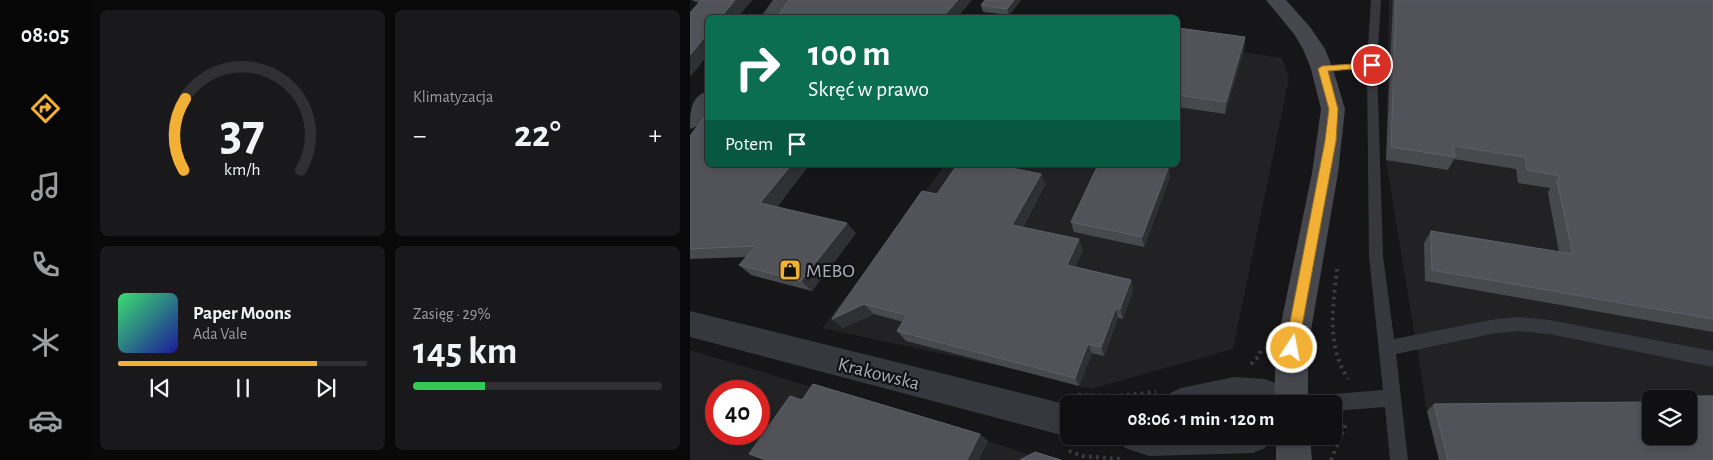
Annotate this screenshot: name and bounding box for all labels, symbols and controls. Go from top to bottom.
text: 08:05 [21,24,69,46]
icon: right [725,35,790,100]
text: 100 m [808,37,891,72]
pin [1351,44,1393,86]
icon: arrive [1358,51,1386,79]
text: Skręć w prawo [808,78,929,100]
text: Klimatyzacja [413,89,493,105]
icon: directions [28,91,63,126]
text: 37 [220,107,265,159]
text: 22° [514,116,561,154]
text: − [413,122,426,150]
text: + [649,122,662,150]
icon: arrive [783,130,811,158]
text: Potem [725,135,773,154]
text: km/h [224,161,261,179]
icon: music [28,169,63,204]
icon: phone [28,247,63,282]
shop icon: MEBO [778,258,802,282]
place label: MEBO [806,261,855,281]
text: Paper Moons [193,304,291,323]
text: Zasięg · 29% [413,306,491,322]
position arrow [1265,321,1317,373]
icon: climate [28,325,63,360]
text: Ada Vale [193,326,247,342]
text: 145 km [413,333,517,371]
street label: Krakowska [836,354,922,394]
icon: previous [146,374,174,402]
icon: pause [229,374,257,402]
icon: next [312,374,340,402]
speed limit sign: 40 [705,380,770,445]
map controls [1642,390,1697,445]
button: layers [1642,390,1697,445]
icon: car [28,403,63,438]
text: 08:06 · 1 min · 120 m [1128,410,1274,429]

